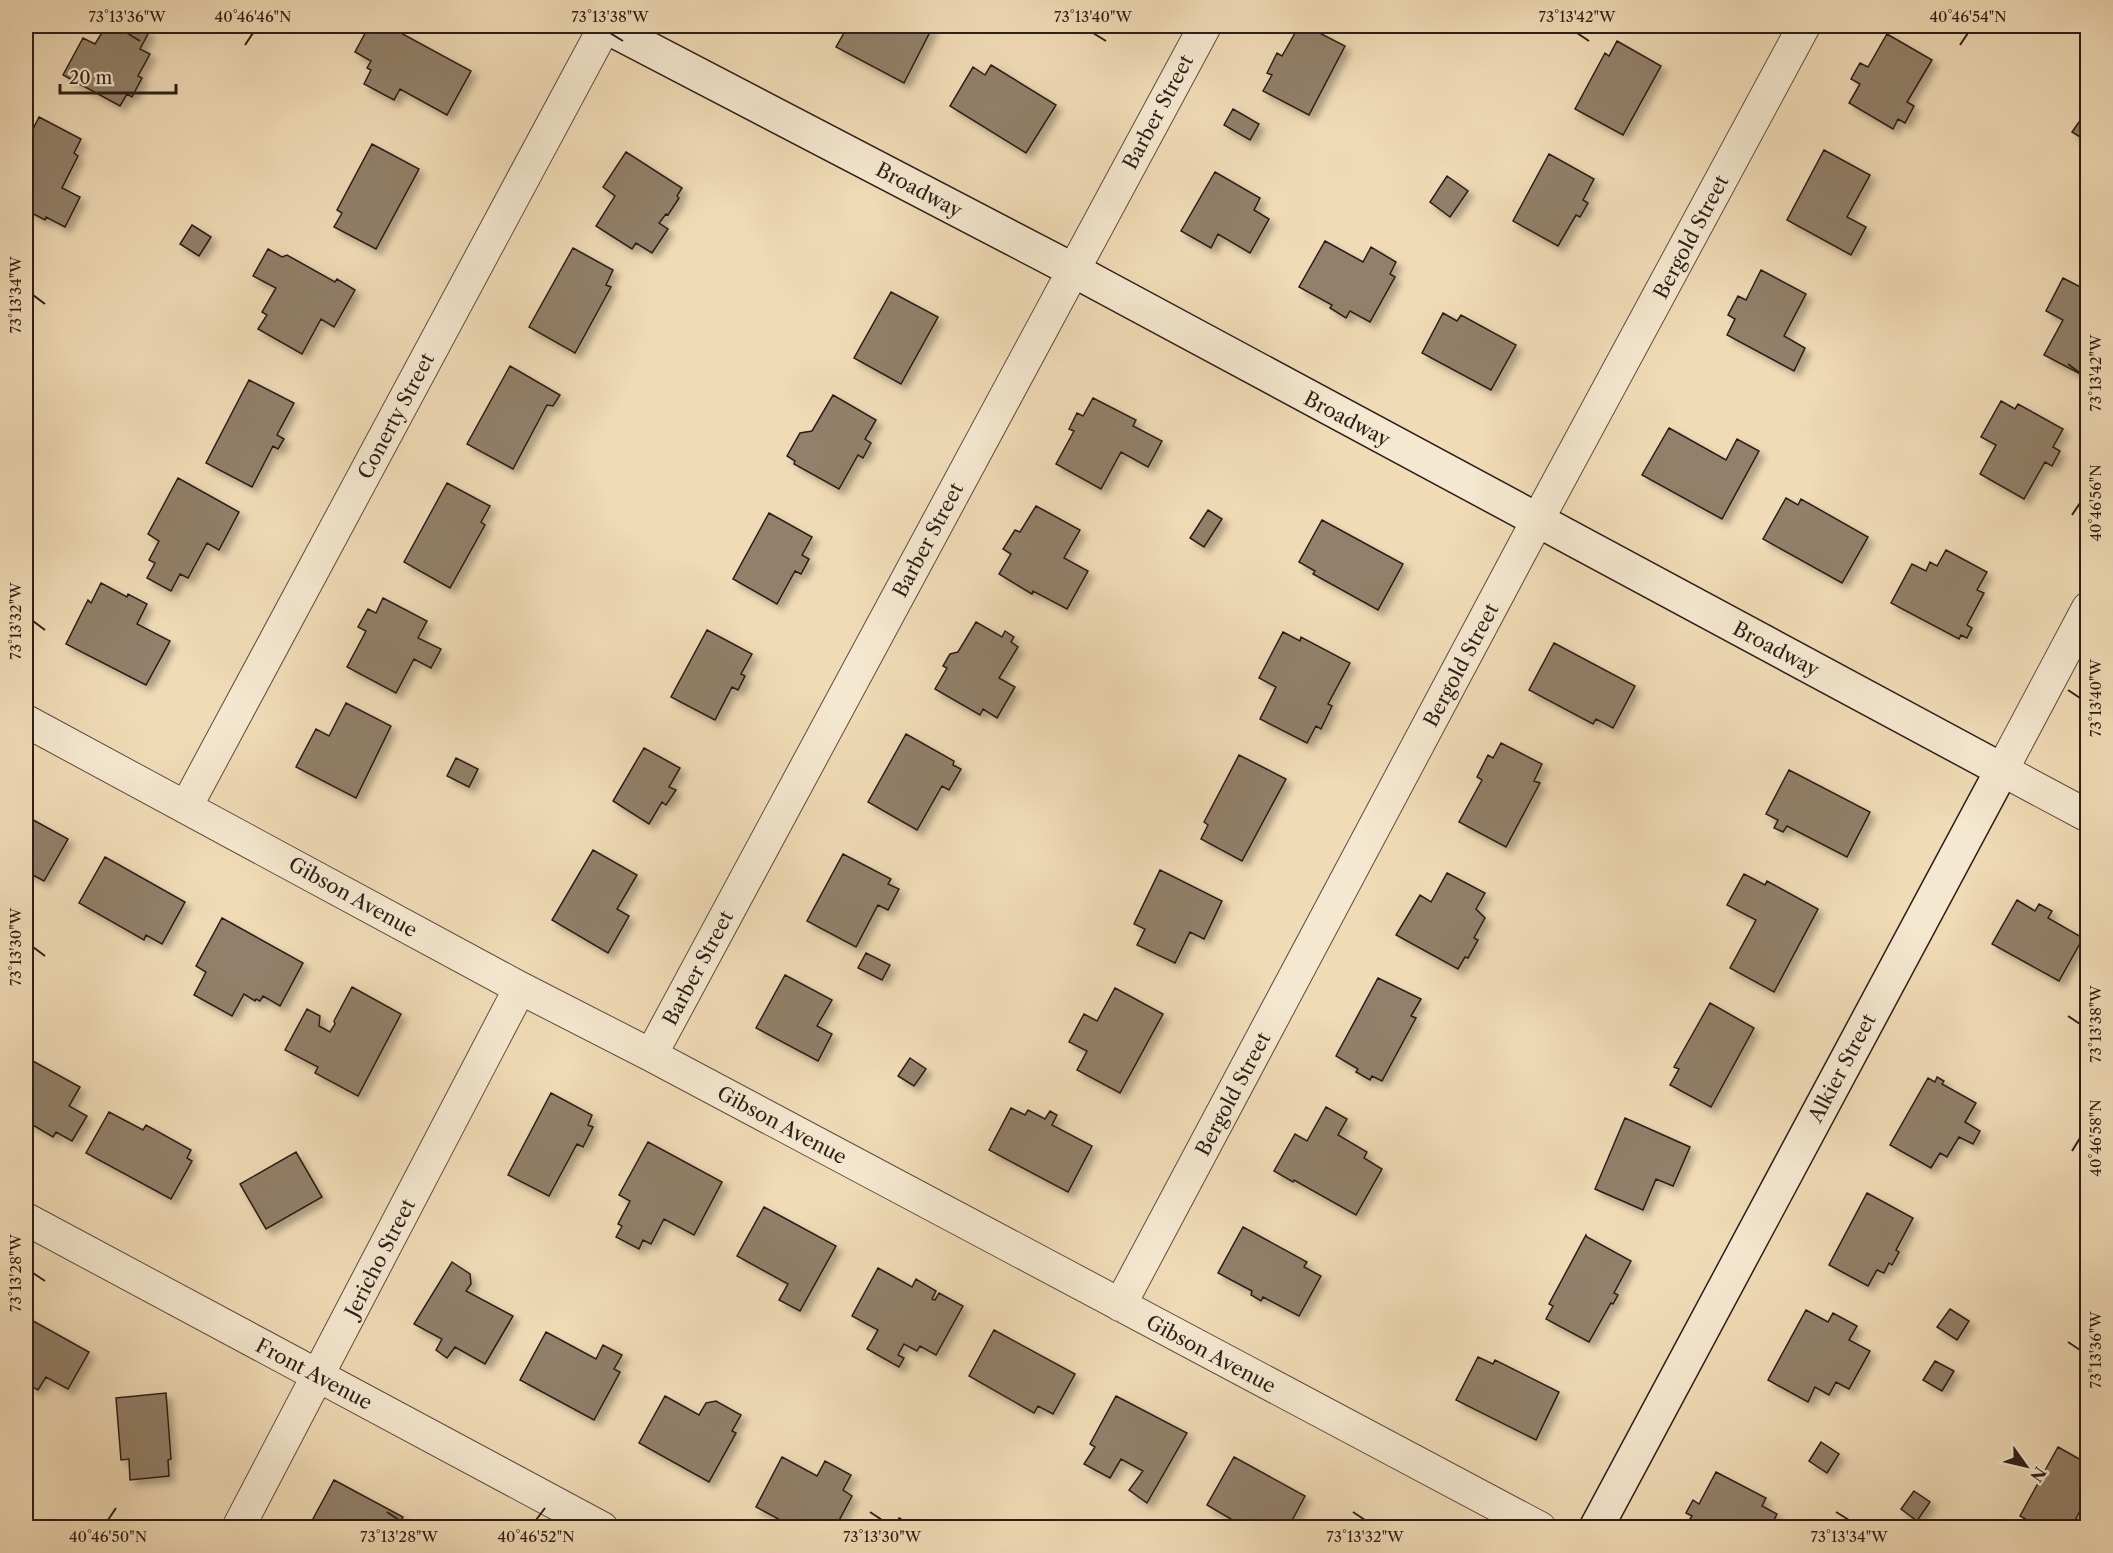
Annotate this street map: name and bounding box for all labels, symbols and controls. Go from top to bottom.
text: 73°13'36"W [88,7,166,26]
text: 40°46'46"N [215,7,291,26]
text: 73°13'38"W [571,7,649,26]
text: 73°13'40"W [1054,7,1132,26]
text: 73°13'42"W [1539,7,1616,26]
text: 40°46'54"N [1929,7,2007,26]
street label: Barber Street [1118,51,1198,173]
scale bar [60,57,176,95]
text: 20 m [69,67,113,89]
street label: Broadway [872,157,967,223]
street label: Bergold Street [1648,171,1734,303]
text: 73°13'34"W [6,256,25,334]
text: 73°13'42"W [2086,334,2105,411]
street label: Conerty Street [353,349,439,483]
street label: Broadway [1300,386,1395,452]
text: 40°46'56"N [2086,464,2105,542]
street label: Barber Street [888,479,968,601]
text: 73°13'32"W [6,582,25,660]
street label: Bergold Street [1418,599,1504,731]
street label: Broadway [1729,616,1824,682]
text: 73°13'40"W [2086,659,2105,737]
street label: Gibson Avenue [284,852,422,942]
text: 73°13'30"W [6,907,25,986]
street label: Barber Street [658,907,738,1029]
text: 73°13'38"W [2086,985,2105,1063]
street label: Alkier Street [1803,1010,1881,1127]
street label: Bergold Street [1190,1028,1276,1160]
street label: Gibson Avenue [713,1081,851,1169]
text: 40°46'58"N [2086,1099,2105,1177]
street label: Jericho Street [338,1195,420,1324]
text: 73°13'28"W [6,1233,25,1312]
street label: Gibson Avenue [1142,1310,1280,1398]
text: 73°13'36"W [2086,1311,2105,1389]
street label: Front Avenue [252,1333,376,1415]
north arrow [1996,1436,2056,1496]
text: N [2026,1463,2051,1486]
text: 40°46'50"N [69,1527,147,1546]
text: 73°13'28"W [360,1527,439,1546]
text: 40°46'52"N [497,1527,575,1546]
text: 73°13'30"W [843,1527,922,1546]
text: 73°13'32"W [1326,1527,1404,1546]
text: 73°13'34"W [1810,1527,1888,1546]

